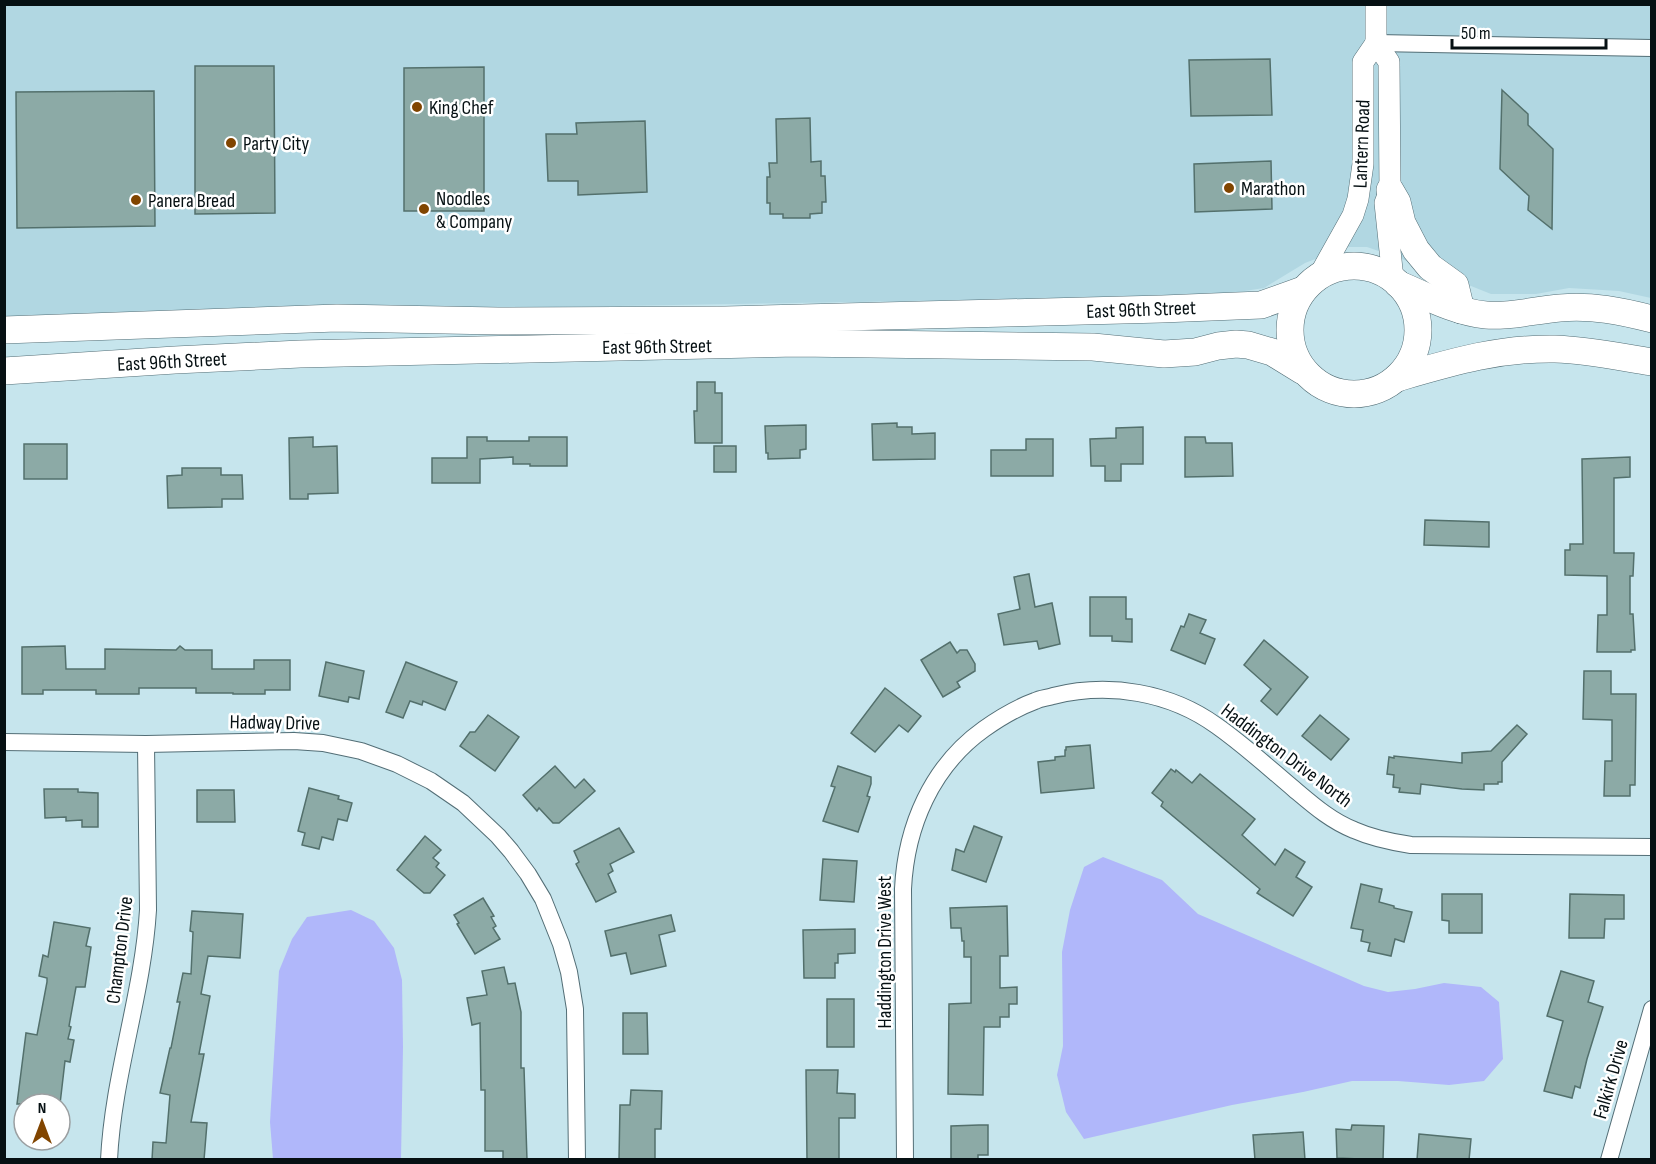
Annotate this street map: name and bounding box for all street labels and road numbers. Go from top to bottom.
street label: Lantern Road [1348,99,1376,189]
street label: East 96th Street [1086,296,1196,324]
street label: East 96th Street [602,334,712,360]
street label: East 96th Street [117,347,227,377]
street label: Haddington Drive North [1216,699,1357,813]
street label: Hadway Drive [230,710,320,736]
street label: Haddington Drive West [873,876,897,1028]
street label: Champton Drive [102,895,138,1005]
street label: Falkirk Drive [1588,1037,1634,1122]

